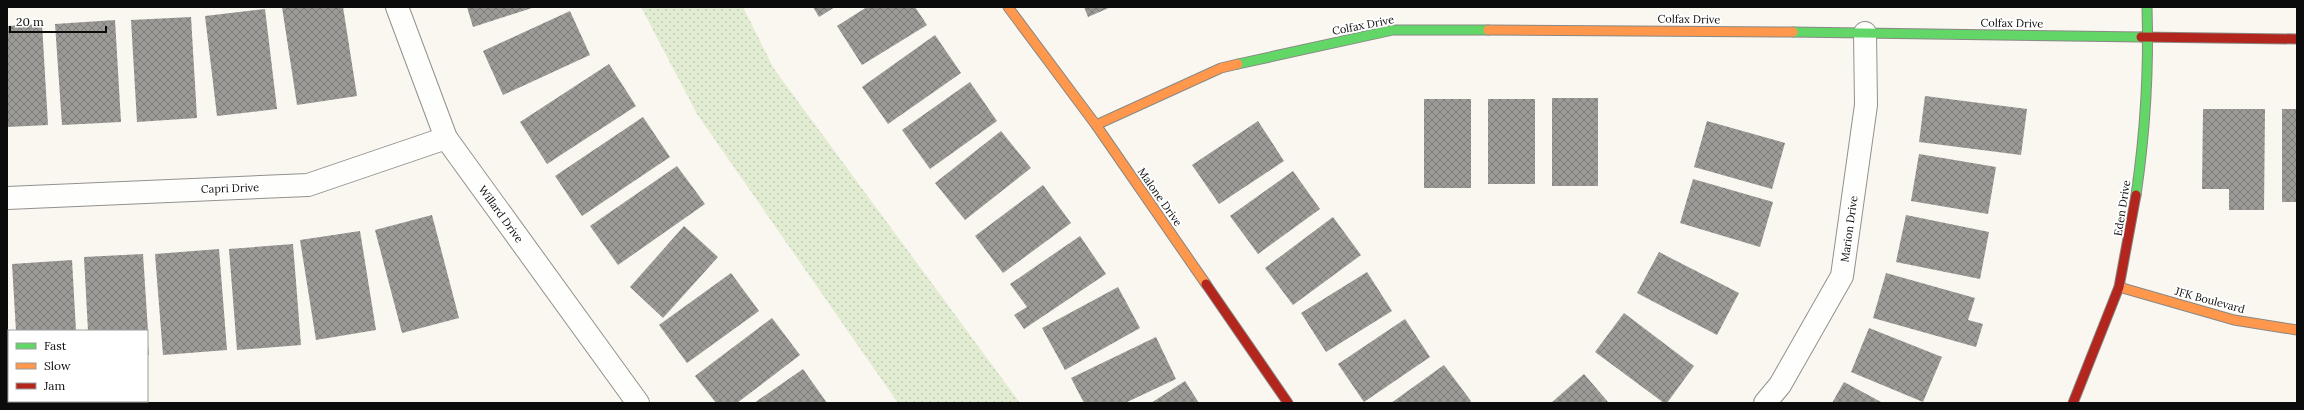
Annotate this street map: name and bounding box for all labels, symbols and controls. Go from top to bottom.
scale bar [10,8,106,34]
street label: Colfax Drive [1658,11,1721,27]
street label: Colfax Drive [1331,12,1395,38]
text: 20 m [16,14,44,29]
street label: Colfax Drive [1981,15,2044,31]
street label: Malone Drive [1135,165,1185,229]
street label: Eden Drive [2111,179,2133,237]
street label: Capri Drive [201,180,259,196]
street label: Willard Drive [476,183,526,245]
street label: Marion Drive [1837,195,1861,263]
street label: JFK Boulevard [2173,284,2247,316]
legend [8,330,148,402]
text: Fast [44,338,67,353]
text: Slow [44,358,71,373]
text: Jam [43,378,65,393]

